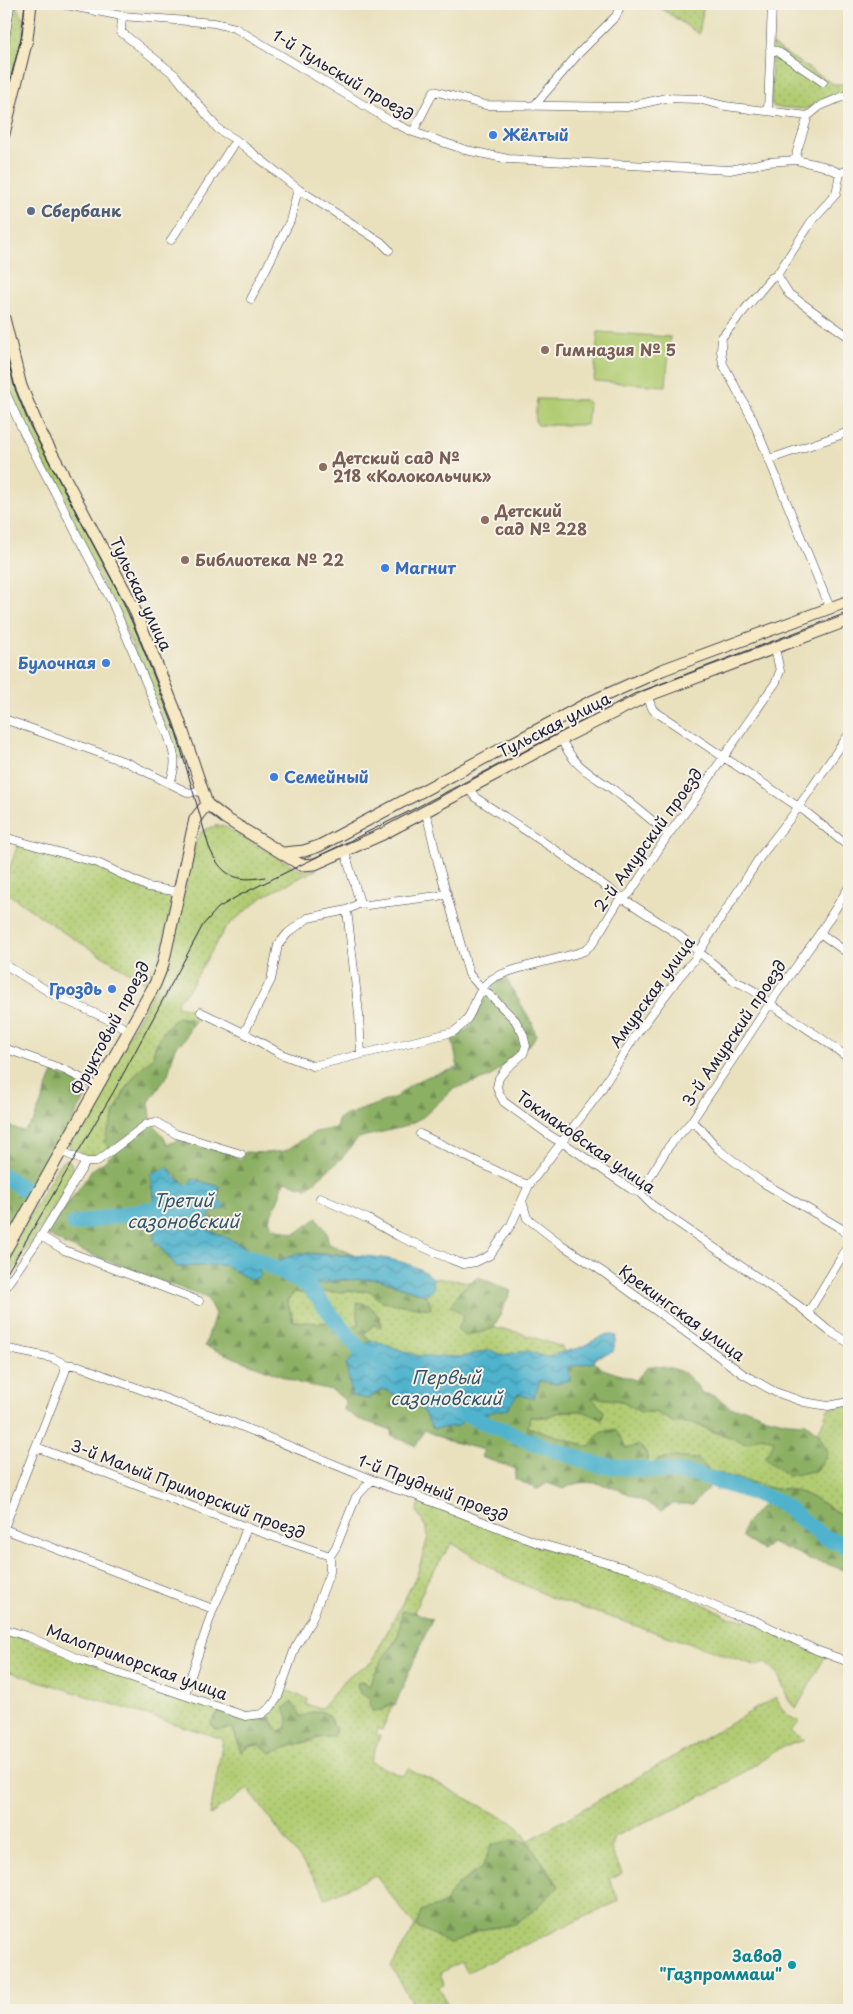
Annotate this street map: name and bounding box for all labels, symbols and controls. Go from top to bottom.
street label: 1-й Тульский проезд [268,22,419,126]
place label: Жёлтый [502,122,569,146]
marker: Жёлтый [487,129,499,141]
place label: Сбербанк [41,198,122,222]
marker: Сбербанк [25,205,37,217]
place label: Гимназия № 5 [555,337,676,361]
marker: Гимназия № 5 [539,344,551,356]
place label: Детский сад № 218 «Колокольчик» [332,445,492,487]
marker: Детский сад № 218 «Колокольчик» [317,461,329,473]
place label: Детский сад № 228 [494,498,587,540]
marker: Детский сад № 228 [479,514,491,526]
street label: Тульская улица [105,533,179,655]
place label: Библиотека № 22 [195,547,344,571]
marker: Библиотека № 22 [179,554,191,566]
place label: Магнит [395,555,457,579]
marker: Магнит [379,562,391,574]
place label: Булочная [18,650,96,674]
marker: Булочная [100,657,112,669]
street label: Тульская улица [493,685,614,763]
street label: 2-й Амурский проезд [587,763,708,916]
place label: Семейный [284,764,369,788]
marker: Семейный [268,771,280,783]
street label: Амурская улица [603,931,700,1052]
street label: 3-й Амурский проезд [675,954,791,1110]
street label: Фруктовый проезд [64,956,155,1099]
place label: Гроздь [49,976,102,1000]
marker: Гроздь [106,983,118,995]
street label: Токмаковская улица [512,1084,661,1198]
water label: Третий сазоновский [127,1186,241,1234]
street label: Крекингская улица [615,1258,751,1366]
water label: Первый сазоновский [390,1363,504,1411]
street label: 3-й Малый Приморский проезд [68,1432,309,1544]
street label: 1-й Прудный проезд [355,1447,512,1527]
street label: Малоприморская улица [43,1617,231,1705]
place label: Завод "Газпроммаш" [659,1943,782,1985]
marker: Завод "Газпроммаш" [786,1959,798,1971]

